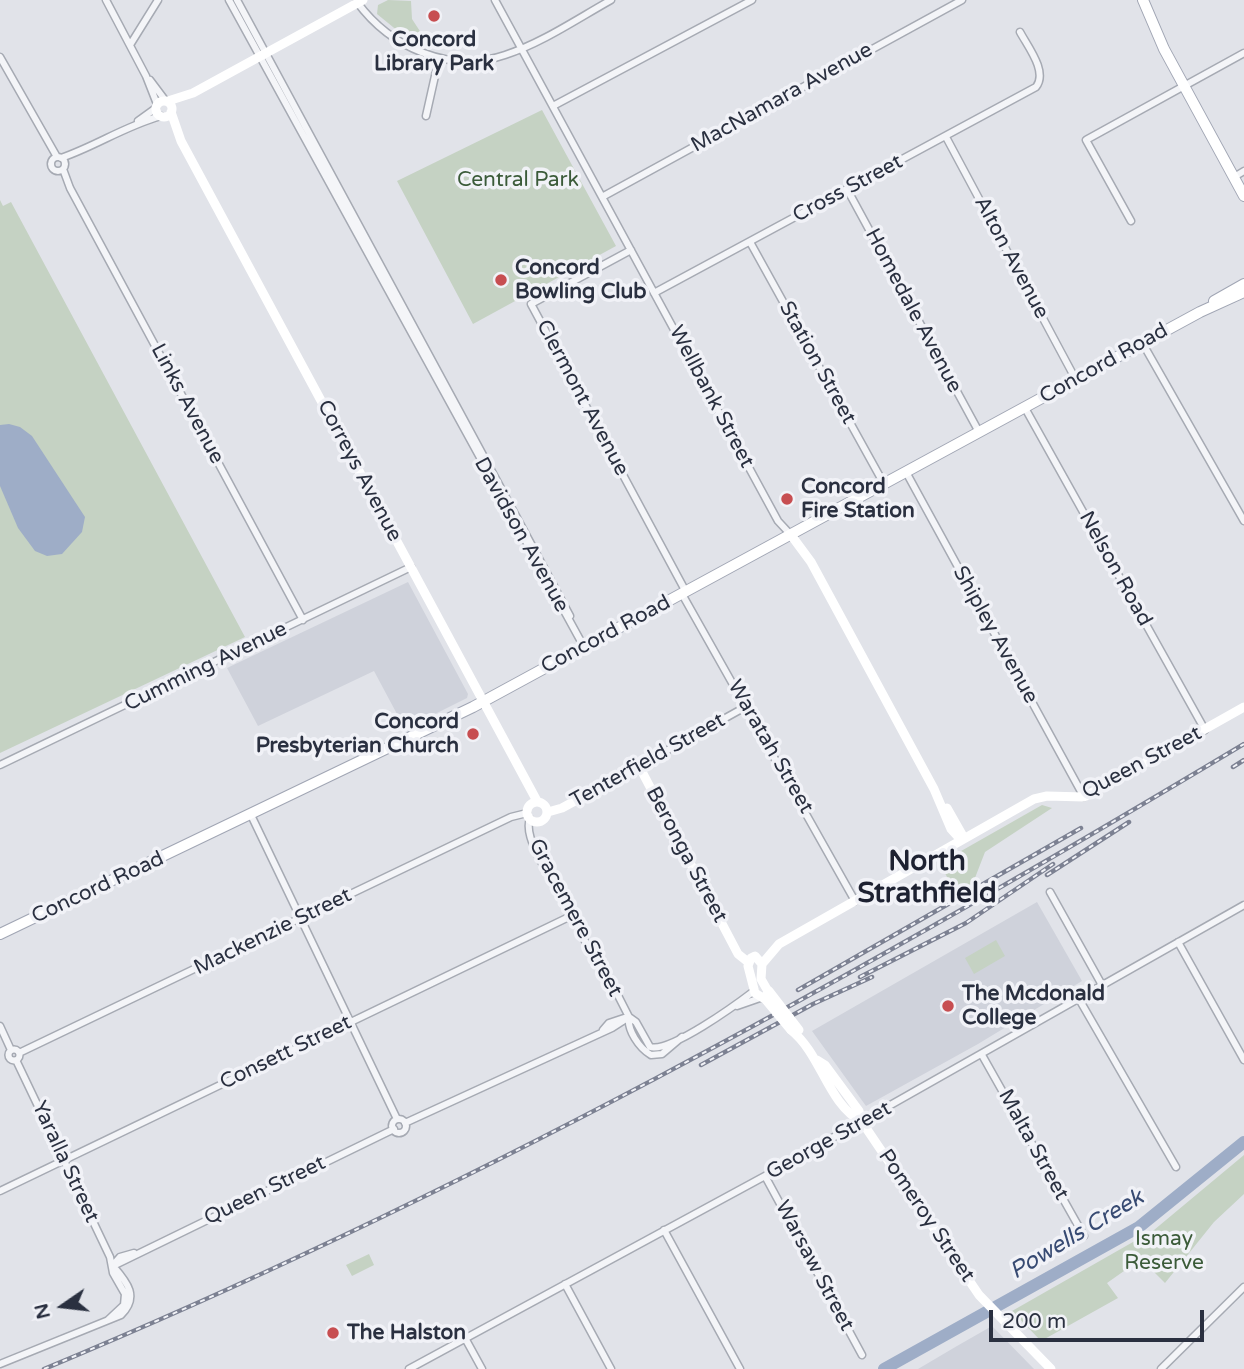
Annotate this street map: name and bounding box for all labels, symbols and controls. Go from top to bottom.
marker: Concord Library Park [426,8,442,24]
place label: Concord Library Park [374,27,494,77]
street label: MacNamara Avenue [687,38,877,158]
street label: Cross Street [789,150,907,228]
park label: Central Park [457,167,579,193]
street label: Alton Avenue [968,193,1054,323]
street label: Homedale Avenue [859,225,967,397]
place label: Concord Bowling Club [515,255,647,305]
marker: Concord Bowling Club [493,272,509,288]
street label: Station Street [773,297,861,429]
street label: Clermont Avenue [530,316,634,480]
street label: Concord Road [1035,318,1173,410]
street label: Wellbank Street [663,322,759,472]
street label: Links Avenue [145,340,229,468]
street label: Correys Avenue [311,396,407,546]
street label: Davidson Avenue [468,453,574,617]
place label: Concord Fire Station [801,474,915,524]
marker: Concord Fire Station [779,491,795,507]
street label: Nelson Road [1073,507,1157,631]
street label: Shipley Avenue [947,562,1043,708]
street label: Concord Road [537,590,675,680]
street label: Cumming Avenue [121,617,291,717]
street label: Waratah Street [722,676,818,818]
street label: Tenterfield Street [566,708,730,814]
place label: Concord Presbyterian Church [256,709,459,759]
street label: Queen Street [1078,721,1206,805]
marker: Concord Presbyterian Church [465,726,481,742]
street label: Beronga Street [640,783,732,927]
street label: Gracemere Street [523,835,627,1001]
street label: Concord Road [28,846,168,930]
district label: North Strathfield [857,846,997,912]
street label: Mackenzie Street [190,883,356,981]
place label: The Mcdonald College [962,981,1105,1031]
marker: The Mcdonald College [940,998,956,1014]
street label: Consett Street [216,1010,356,1096]
street label: Malta Street [992,1085,1074,1205]
street label: George Street [762,1096,896,1186]
street label: Yaralla Street [26,1097,104,1227]
street label: Pomeroy Street [872,1145,980,1287]
street label: Queen Street [200,1151,330,1231]
water label: Powells Creek [1005,1184,1149,1286]
street label: Warsaw Street [769,1196,859,1336]
park label: Ismay Reserve [1124,1226,1204,1276]
north arrow [28,1271,98,1341]
scale bar [992,1296,1207,1340]
text: N [30,1301,55,1321]
text: 200 m [1002,1309,1066,1334]
place label: The Halston [347,1320,466,1346]
marker: The Halston [325,1325,341,1341]

